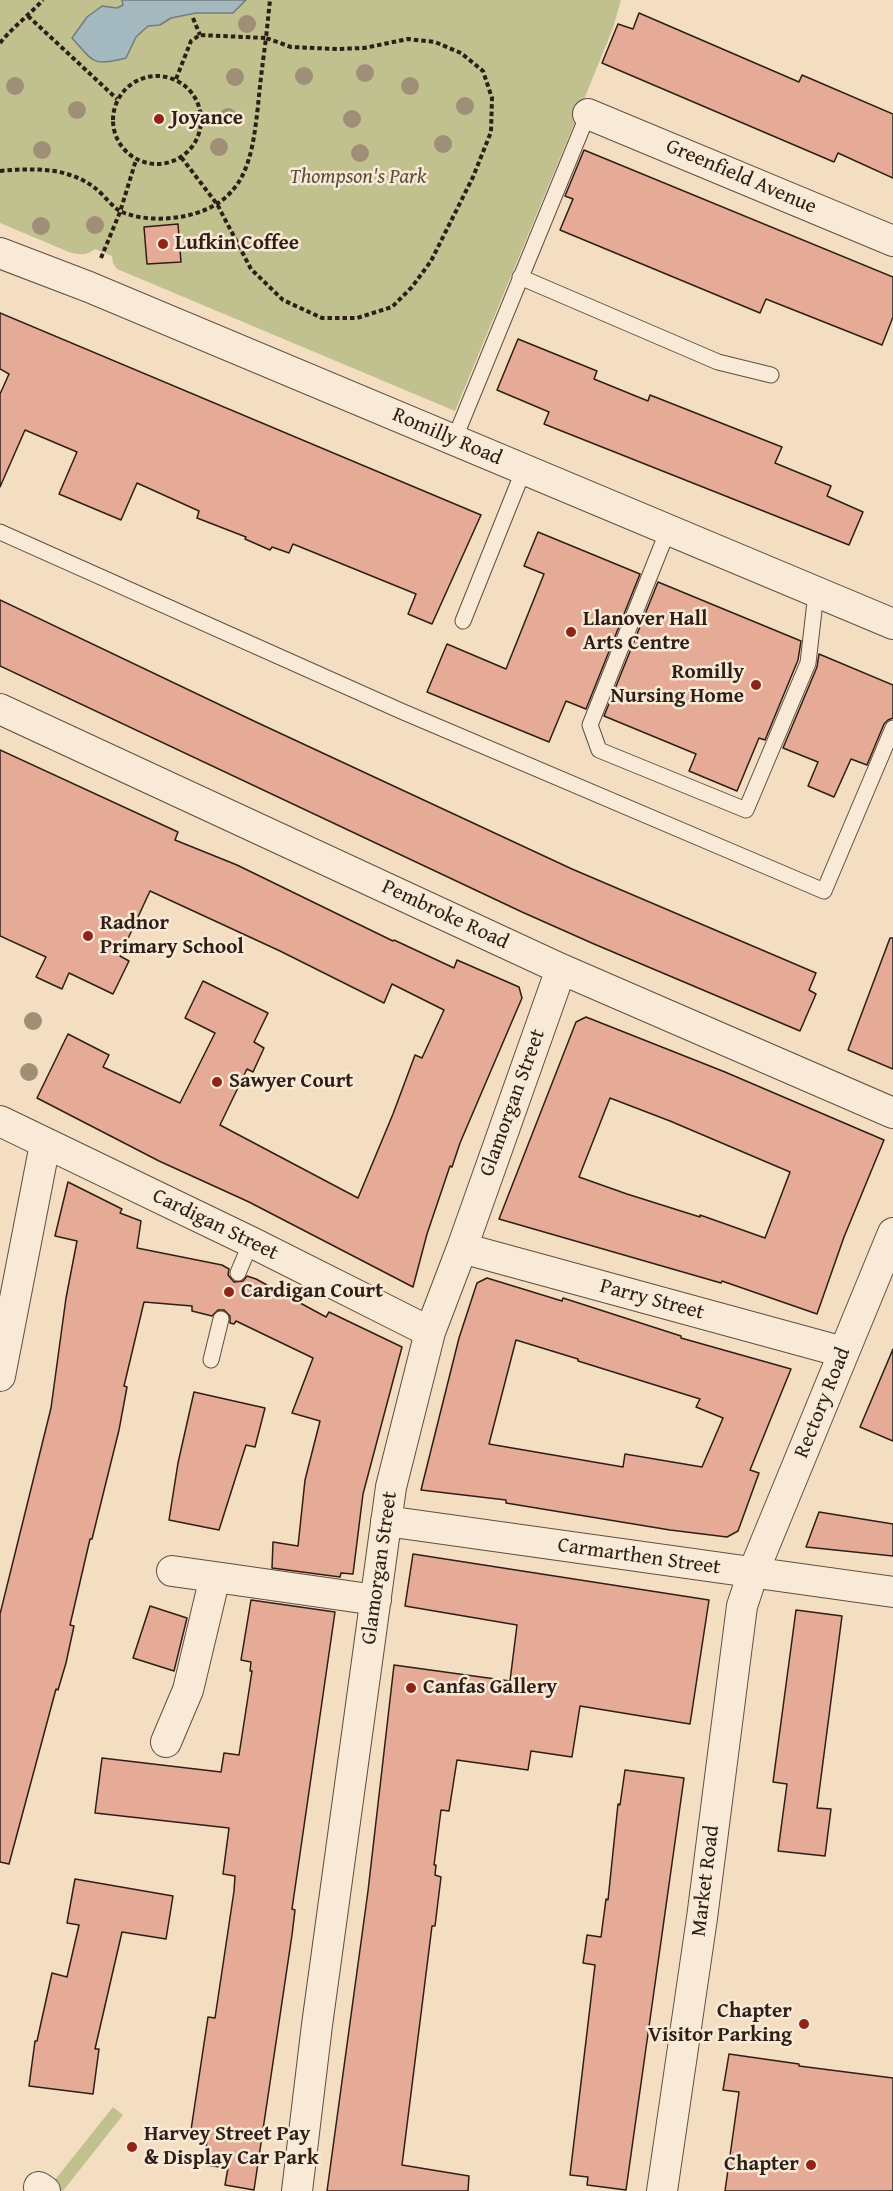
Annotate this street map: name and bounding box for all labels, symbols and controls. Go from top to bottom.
place label: Joyance [171,106,243,132]
marker: Joyance [152,112,166,126]
street label: Greenfield Avenue [662,134,820,220]
park label: Thompson's Park [290,165,426,191]
place label: Lufkin Coffee [175,231,299,257]
marker: Lufkin Coffee [156,237,170,251]
street label: Romilly Road [388,403,506,471]
place label: Llanover Hall Arts Centre [583,607,708,657]
marker: Llanover Hall Arts Centre [564,625,578,639]
place label: Romilly Nursing Home [611,660,744,710]
marker: Romilly Nursing Home [749,678,763,692]
street label: Pembroke Road [378,875,512,955]
place label: Radnor Primary School [100,911,244,961]
marker: Radnor Primary School [81,929,95,943]
street label: Glamorgan Street [475,1026,551,1180]
place label: Sawyer Court [229,1069,353,1095]
marker: Sawyer Court [210,1075,224,1089]
street label: Cardigan Street [148,1184,282,1266]
street label: Parry Street [597,1274,707,1326]
place label: Cardigan Court [241,1279,383,1305]
marker: Cardigan Court [222,1285,236,1299]
street label: Rectory Road [789,1344,857,1462]
street label: Glamorgan Street [357,1490,403,1646]
street label: Carmarthen Street [556,1533,722,1581]
place label: Canfas Gallery [423,1675,557,1701]
marker: Canfas Gallery [404,1681,418,1695]
street label: Market Road [687,1824,725,1938]
place label: Chapter Visitor Parking [648,1999,792,2049]
marker: Chapter Visitor Parking [797,2017,811,2031]
place label: Harvey Street Pay & Display Car Park [144,2122,319,2172]
marker: Harvey Street Pay & Display Car Park [125,2140,139,2154]
place label: Chapter [724,2152,799,2178]
marker: Chapter [804,2158,818,2172]

